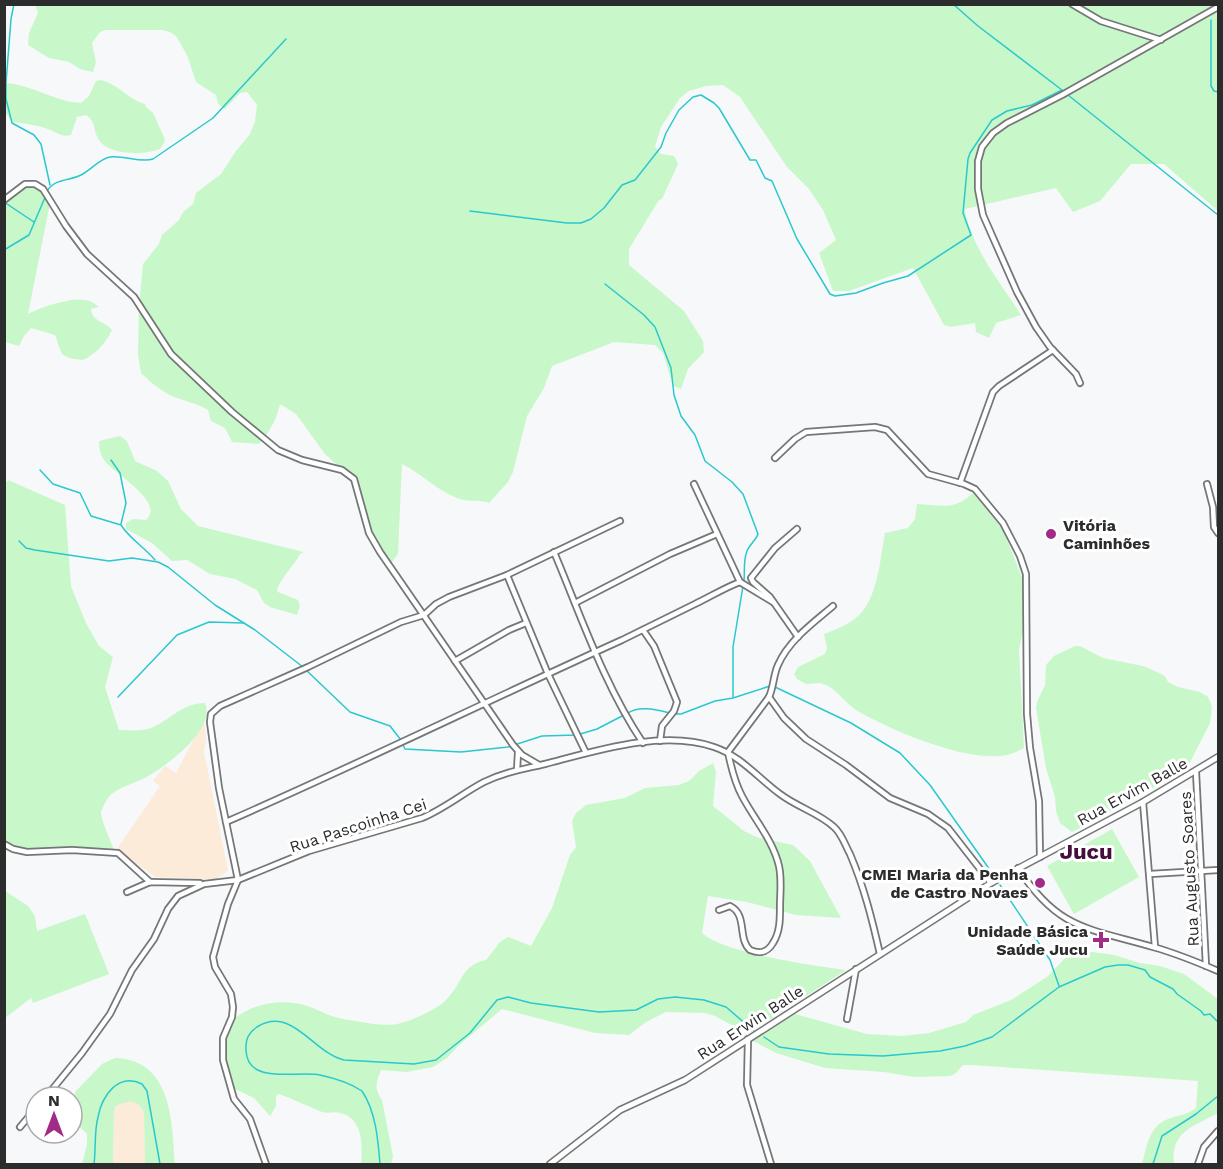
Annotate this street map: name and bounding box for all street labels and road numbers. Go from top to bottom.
street label: Rua Ervim Balle [1074,753,1191,830]
street label: Rua Augusto Soares [1176,791,1203,947]
street label: Rua Pascoinha Cei [287,794,429,857]
street label: Rua Erwin Balle [694,981,807,1064]

